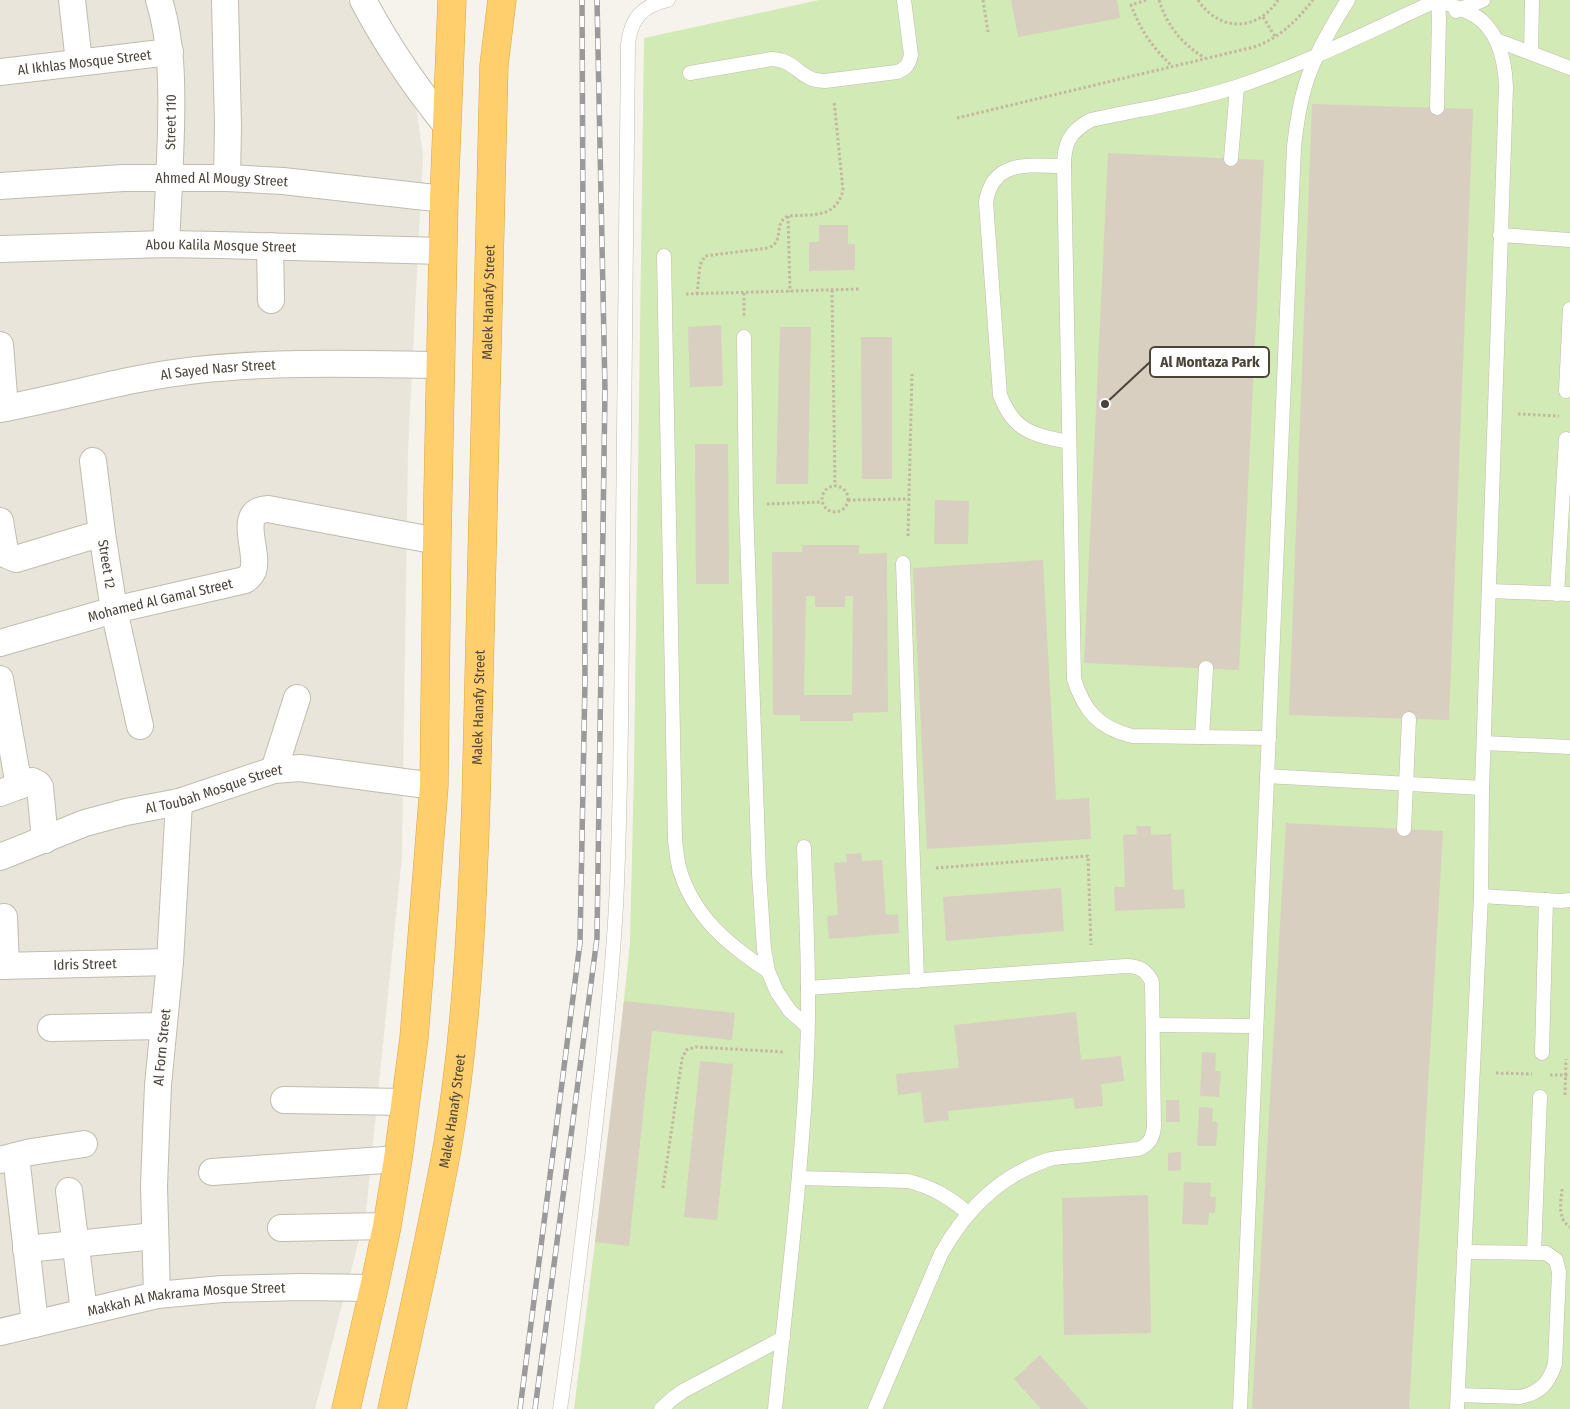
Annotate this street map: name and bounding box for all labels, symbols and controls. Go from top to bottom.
street label: Al Ikhlas Mosque Street [17,46,153,78]
street label: Street 110 [162,94,180,150]
street label: Ahmed Al Mougy Street [155,170,289,190]
street label: Abou Kalila Mosque Street [145,235,297,256]
street label: Malek Hanafy Street [478,244,498,360]
callout: Al Montaza Park [1150,347,1269,377]
text: Al Montaza Park [1159,353,1260,371]
street label: Al Sayed Nasr Street [159,356,277,383]
street label: Street 12 [95,538,119,590]
street label: Mohamed Al Gamal Street [86,574,235,626]
street label: Malek Hanafy Street [468,649,488,765]
street label: Al Toubah Mosque Street [144,761,283,817]
street label: Idris Street [53,955,117,973]
street label: Al Forn Street [149,1008,174,1087]
street label: Malek Hanafy Street [435,1053,469,1169]
street label: Makkah Al Makrama Mosque Street [86,1279,286,1320]

